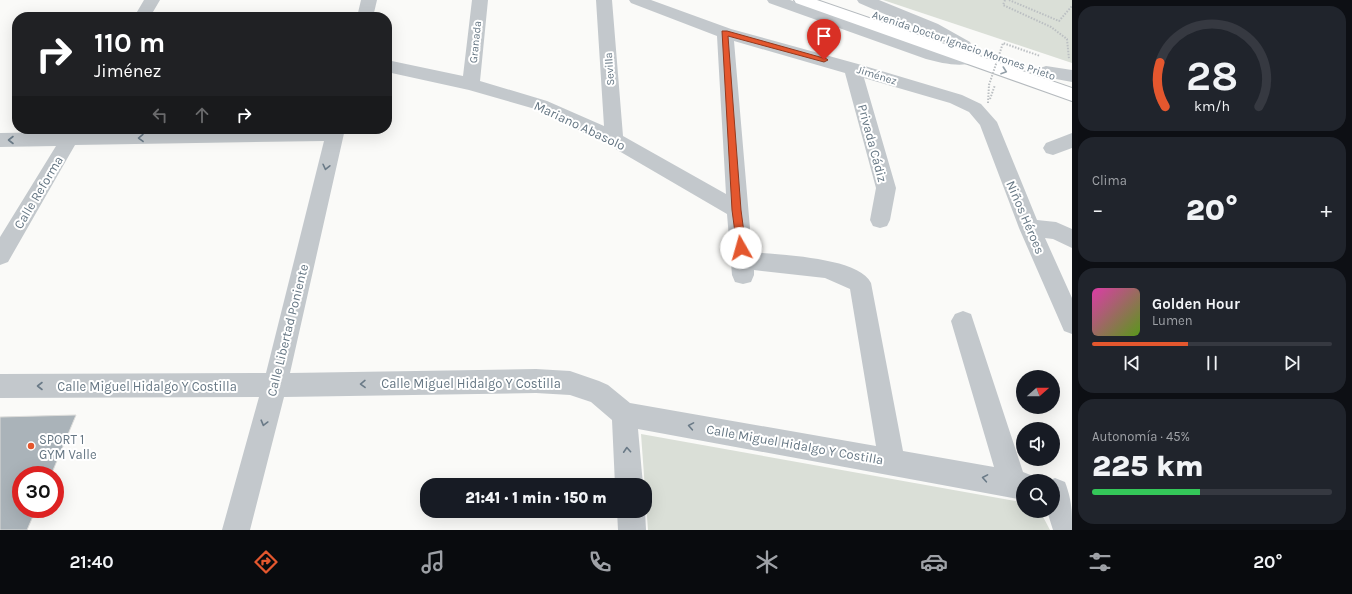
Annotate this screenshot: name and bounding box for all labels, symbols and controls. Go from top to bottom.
street label: Avenida Doctor Ignacio Morones Prieto [871,8,1057,83]
pin [807,19,841,60]
street label: Granada [467,20,484,64]
icon: arrive [813,25,835,47]
text: 110 m [94,26,165,59]
icon: right [28,28,80,80]
text: 28 [1186,51,1238,99]
street label: Sevilla [602,52,617,86]
text: Jiménez [94,60,161,82]
street label: Jiménez [855,63,898,88]
one-way arrow [1001,67,1008,75]
text: km/h [1194,97,1230,114]
street label: Mariano Abasolo [532,98,628,153]
street label: Privada Cádiz [855,102,890,184]
icon: left [149,104,171,126]
icon: ahead [191,104,213,126]
icon: right [233,104,255,126]
one-way arrow [138,134,144,142]
one-way arrow [8,136,14,144]
street label: Calle Reforma [11,153,66,231]
one-way arrow [323,164,331,170]
text: Clima [1092,173,1127,188]
street label: Niños Héroes [1003,178,1048,256]
text: 20° [1186,192,1238,228]
text: − [1092,197,1104,223]
text: + [1320,197,1332,223]
position arrow [720,227,762,269]
street label: Calle Libertad Poniente [264,262,311,398]
text: Golden Hour [1152,295,1240,313]
text: Lumen [1152,313,1193,328]
icon: previous [1121,352,1143,374]
icon: pause [1201,352,1223,374]
icon: next [1281,352,1303,374]
north arrow [1016,370,1060,414]
map controls [1016,370,1060,518]
street label: Calle Miguel Hidalgo Y Costilla [381,376,561,391]
street label: Calle Miguel Hidalgo Y Costilla [57,379,237,394]
one-way arrow [360,380,366,388]
one-way arrow [37,382,43,390]
one-way arrow [261,419,269,426]
one-way arrow [688,422,694,431]
street label: Calle Miguel Hidalgo Y Costilla [705,422,885,467]
button: sound [1016,422,1060,466]
text: Autonomía · 45% [1092,429,1190,444]
place label: SPORT 1 GYM Valle [39,432,97,462]
marker: SPORT 1 GYM Valle [26,441,36,451]
one-way arrow [622,447,631,453]
text: 225 km [1092,448,1204,484]
speed limit sign: 30 [12,466,64,518]
button: search [1016,474,1060,518]
one-way arrow [982,475,988,483]
text: 21:41 · 1 min · 150 m [465,489,607,507]
icon: directions [252,548,280,576]
icon: music [419,548,447,576]
icon: phone [586,548,614,576]
icon: climate [753,548,781,576]
icon: car [920,548,948,576]
icon: filters [1086,548,1114,576]
text: 21:40 [69,551,114,573]
text: 20° [1253,551,1283,573]

